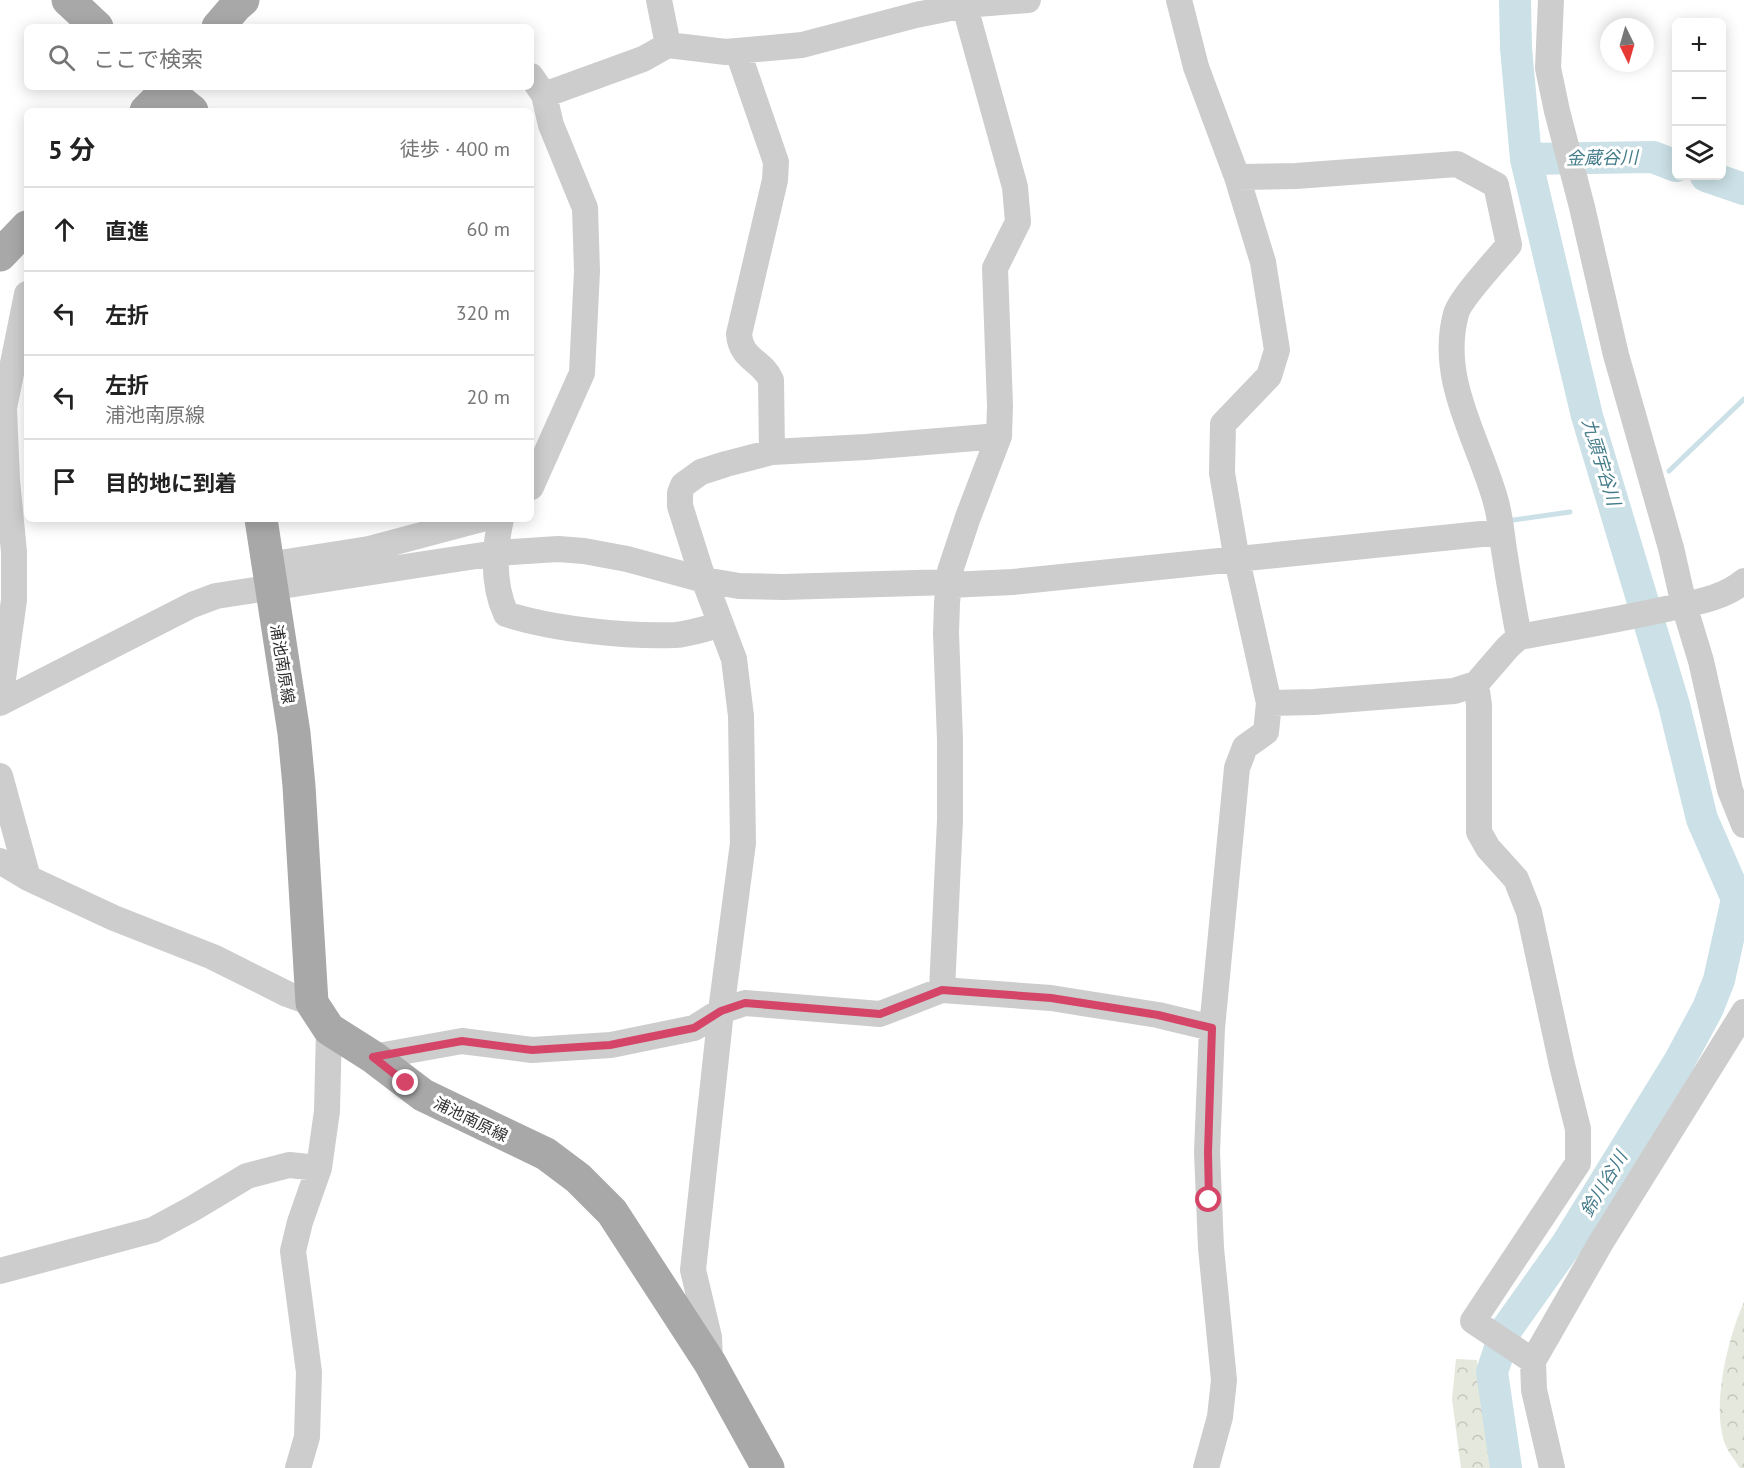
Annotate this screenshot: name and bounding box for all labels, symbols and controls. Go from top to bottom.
north arrow [1600,18,1654,72]
map controls [1672,18,1726,180]
button: + [1672,18,1726,72]
search box [24,24,534,90]
icon: search [45,41,78,74]
text: ここで検索 [93,45,203,73]
button: − [1672,72,1726,126]
button: layers [1672,126,1726,180]
text: 5 分 [48,133,95,166]
text: 徒歩 · 400 m [400,136,510,162]
water label: 金蔵谷川 [1566,145,1640,170]
icon: ahead [48,213,81,246]
text: 60 m [467,216,510,242]
text: 直進 [105,217,149,245]
icon: left [48,297,81,330]
text: 320 m [456,300,510,326]
text: 左折 [105,301,149,329]
text: 左折 [105,371,149,399]
icon: left [48,381,81,414]
text: 20 m [467,384,510,410]
text: 浦池南原線 [105,402,205,428]
water label: 九頭宇谷川 [1577,415,1626,510]
icon: arrive [48,465,81,498]
text: 目的地に到着 [105,469,237,497]
street label: 浦池南原線 [267,623,299,705]
route end [392,1069,418,1095]
street label: 浦池南原線 [431,1092,511,1146]
water label: 鈴川谷川 [1575,1145,1633,1221]
route start [1195,1186,1221,1212]

